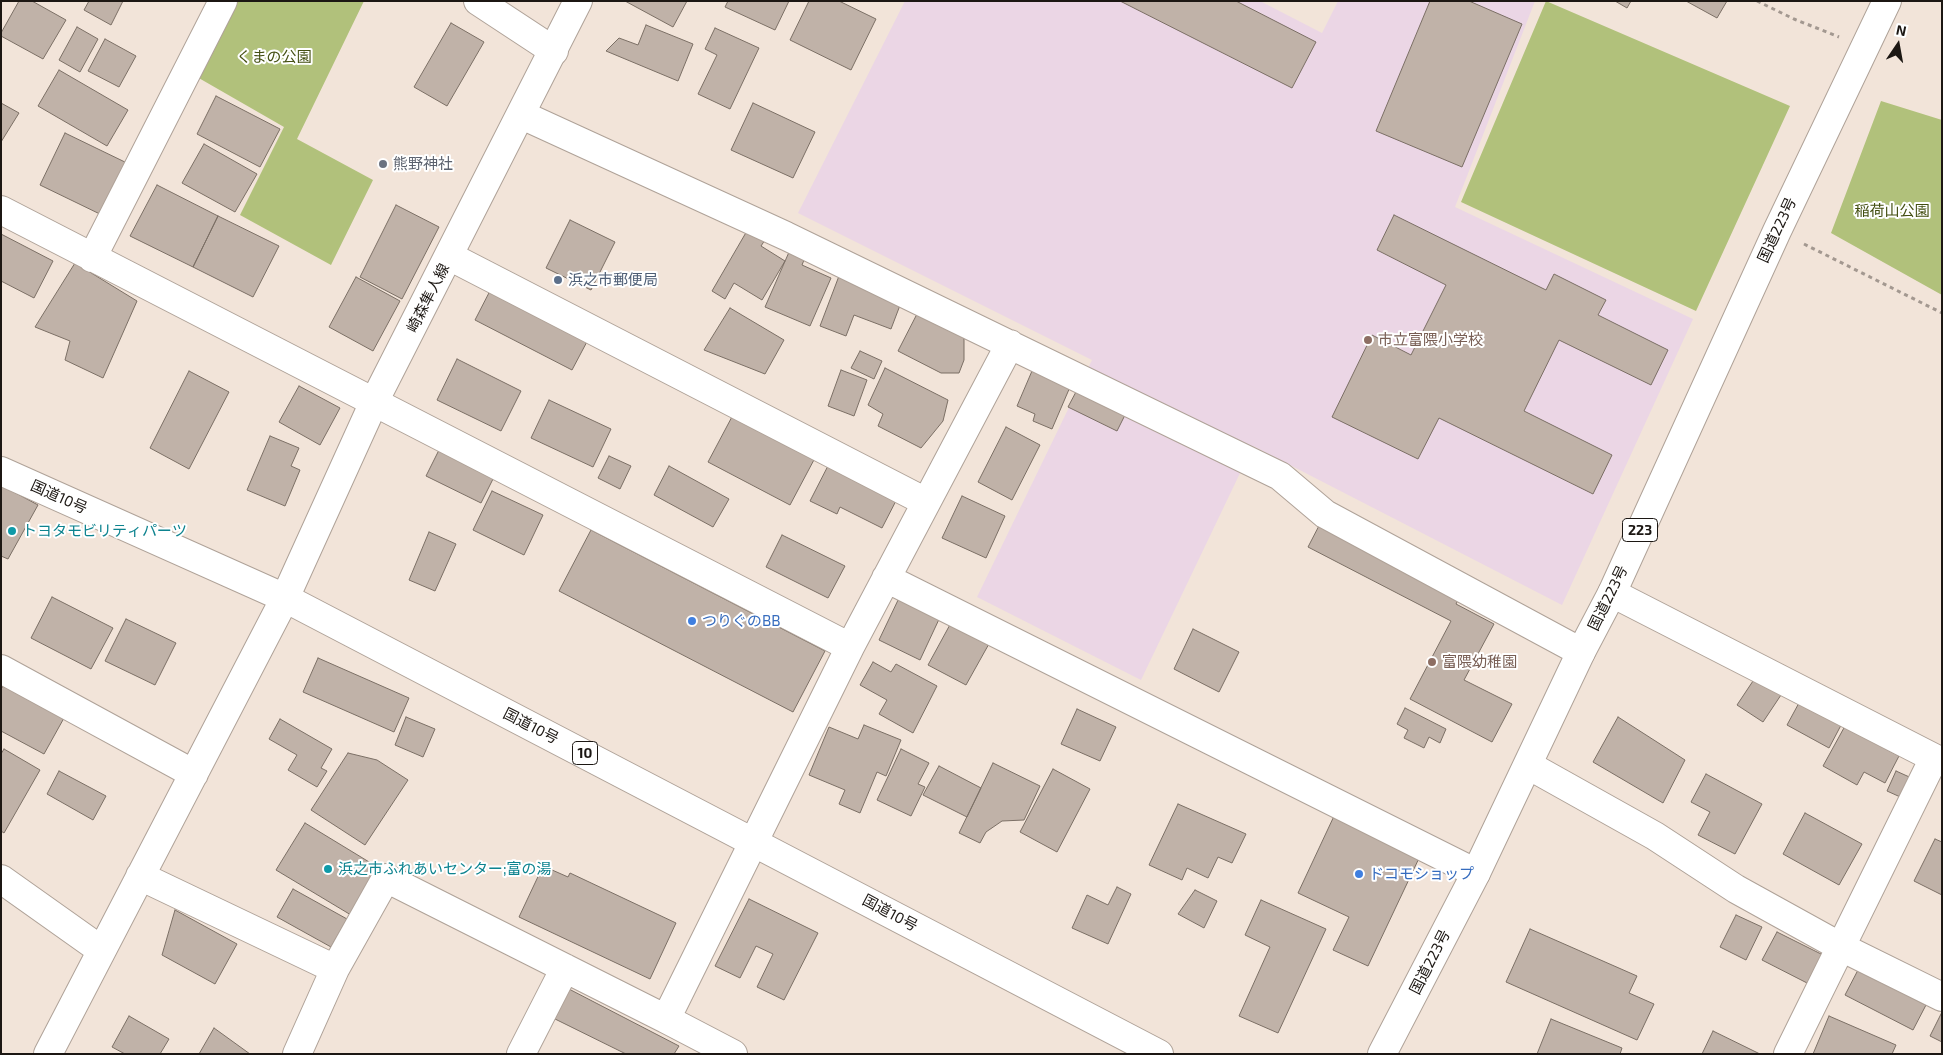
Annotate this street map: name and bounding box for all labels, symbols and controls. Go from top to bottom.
north arrow [1873,20,1923,70]
text: N [1895,20,1908,39]
park label: くまの公園 [237,48,311,66]
place label: 熊野神社 [393,155,453,173]
marker: 熊野神社 [377,158,389,170]
street label: 国道223号 [1754,194,1800,266]
park label: 稲荷山公園 [1855,202,1929,220]
street label: 崎森隼人線 [403,261,453,335]
place label: 浜之市郵便局 [568,271,658,289]
marker: 浜之市郵便局 [552,274,564,286]
place label: 市立富隈小学校 [1378,331,1483,349]
marker: 市立富隈小学校 [1362,334,1374,346]
street label: 国道10号 [28,477,90,517]
road number: 223 [1622,518,1658,542]
place label: トヨタモビリティパーツ [22,522,187,540]
marker: トヨタモビリティパーツ [6,525,18,537]
street label: 国道223号 [1585,563,1631,633]
place label: つりぐのBB [702,612,781,630]
marker: つりぐのBB [686,615,698,627]
place label: 富隈幼稚園 [1442,653,1517,671]
marker: 富隈幼稚園 [1426,656,1438,668]
street label: 国道10号 [500,704,562,748]
road number: 10 [572,741,598,764]
place label: 浜之市ふれあいセンター;富の湯 [338,860,552,878]
marker: 浜之市ふれあいセンター;富の湯 [322,863,334,875]
place label: ドコモショップ [1369,865,1474,883]
marker: ドコモショップ [1353,868,1365,880]
street label: 国道10号 [859,891,921,935]
street label: 国道223号 [1406,927,1454,997]

